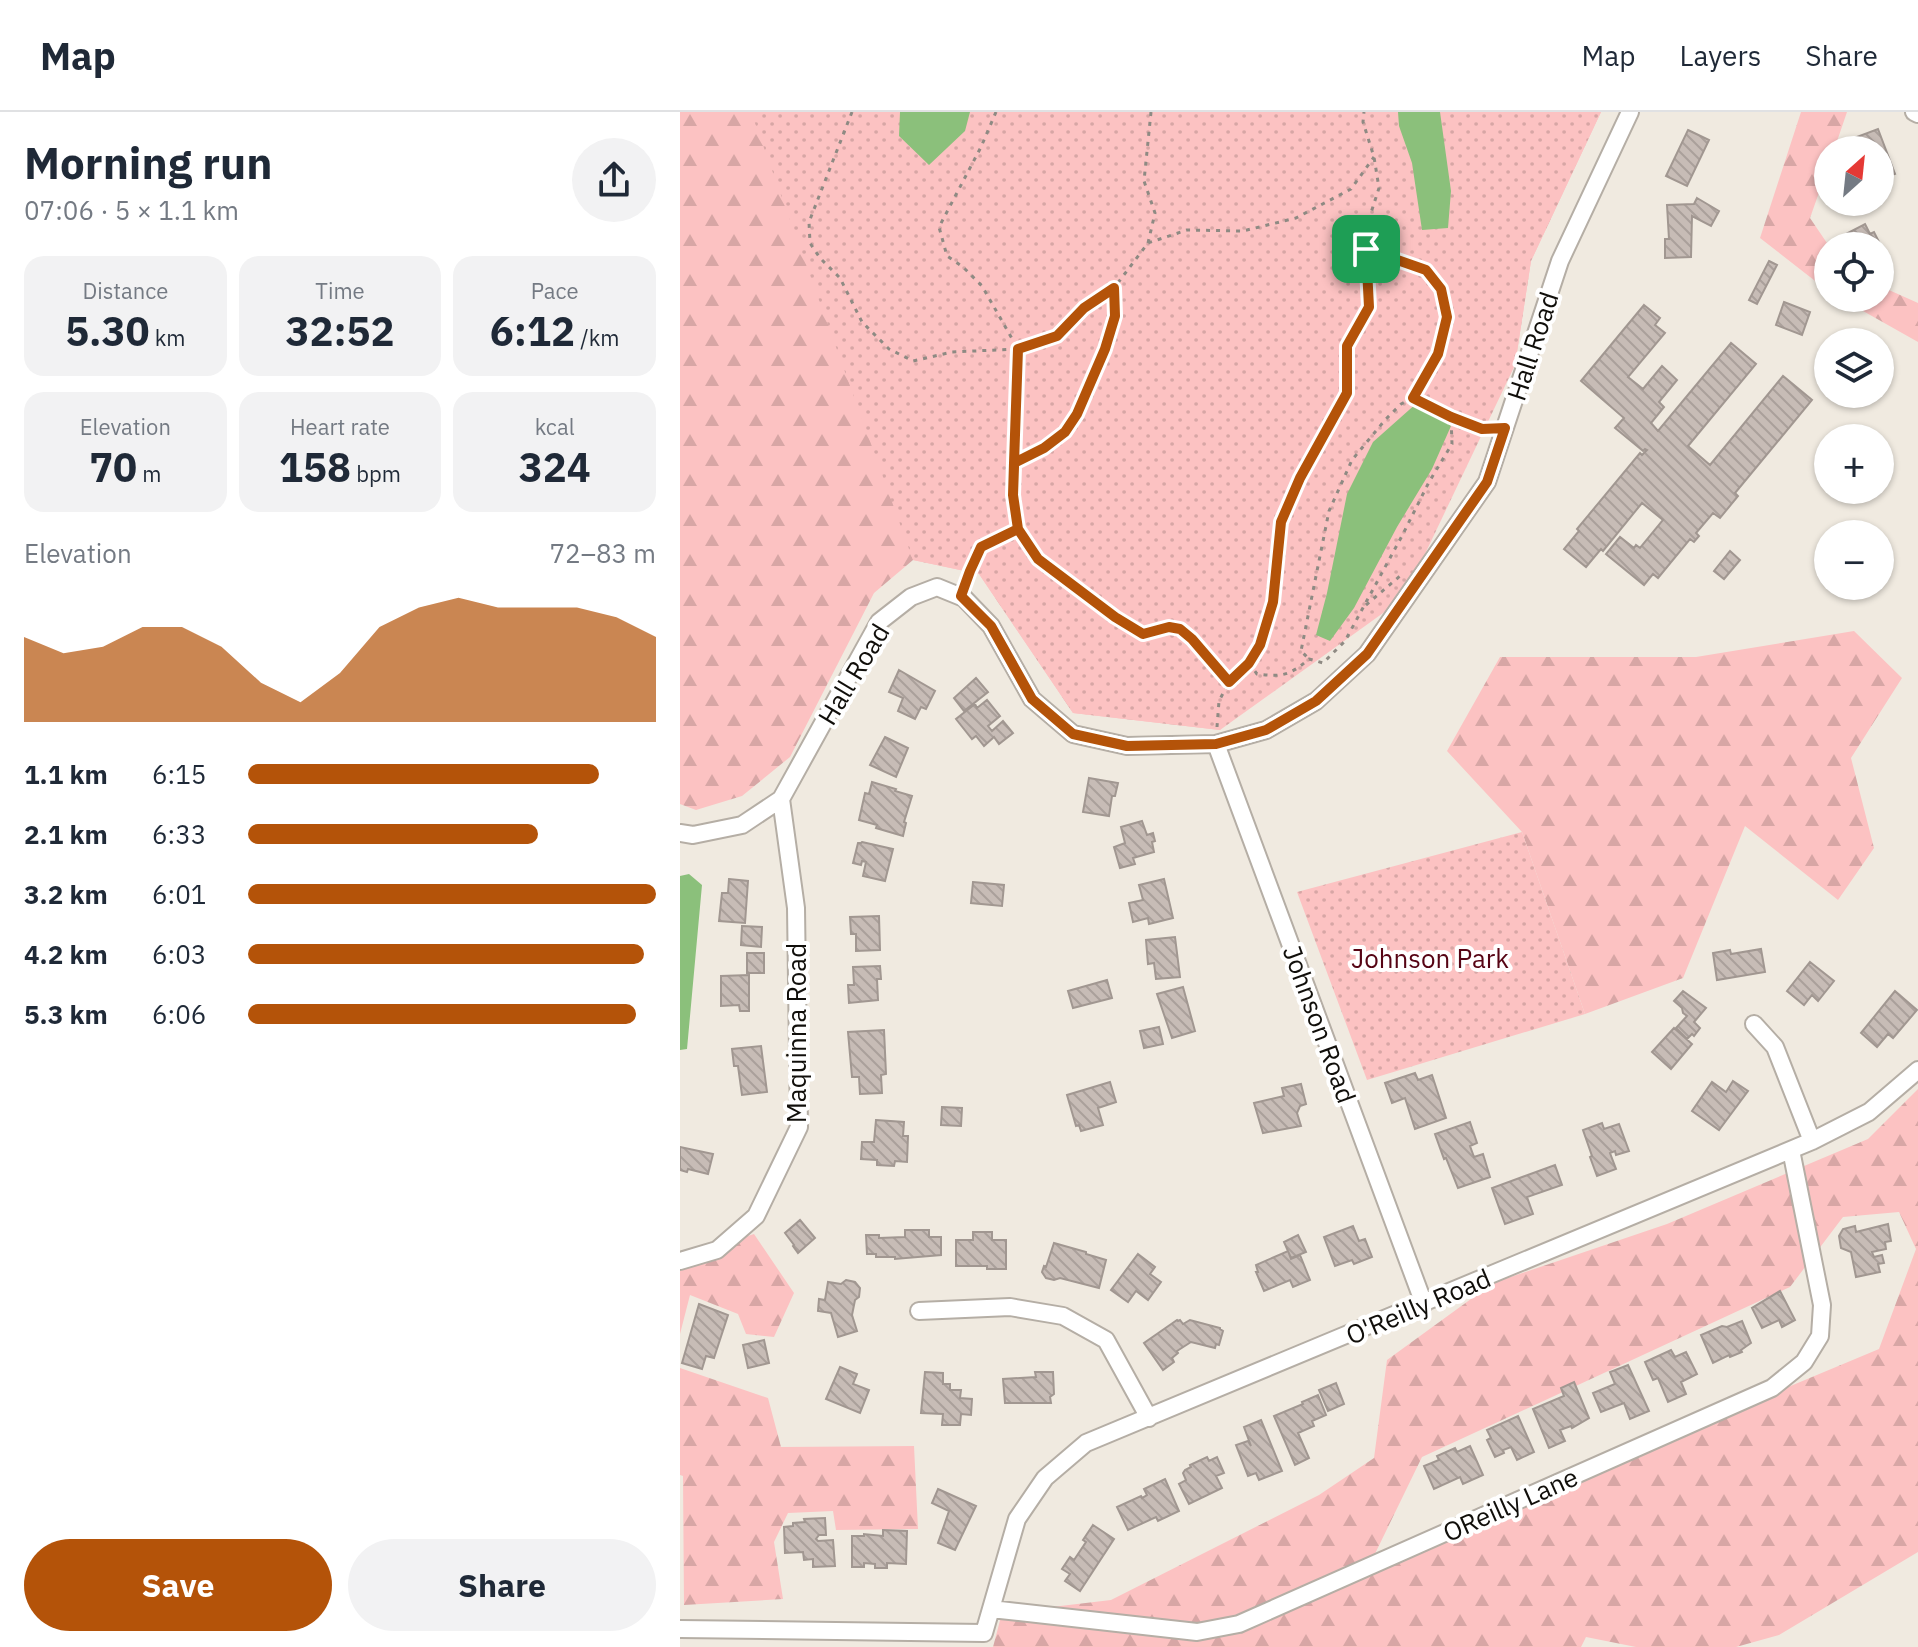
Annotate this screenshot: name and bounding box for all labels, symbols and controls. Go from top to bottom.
text: Map [40,31,116,80]
text: Map [1581,37,1635,74]
text: Layers [1679,37,1761,74]
text: Share [1805,37,1878,74]
text: Morning run [24,134,273,191]
north arrow [1814,136,1894,216]
map controls [1814,136,1894,600]
button: share [572,138,656,222]
text: 07:06 · 5 × 1.1 km [24,193,239,227]
pin [1332,215,1400,283]
icon: arrive [1344,227,1388,271]
button: locate [1814,232,1894,312]
text: Distance [82,276,168,305]
text: Time [315,276,365,305]
text: Pace [531,276,579,305]
street label: Hall Road [1498,287,1566,405]
text: 5.30 [65,305,150,357]
text: 32:52 [285,305,395,357]
text: 6:12 [490,305,575,357]
text: km [150,323,186,352]
text: /km [575,323,619,352]
button: layers [1814,328,1894,408]
text: Elevation [80,412,171,441]
text: Heart rate [290,412,390,441]
text: kcal [535,412,575,441]
button: + [1814,424,1894,504]
text: 70 [89,441,137,493]
text: 158 [279,441,351,493]
text: 324 [519,441,591,493]
text: m [137,459,162,488]
text: bpm [351,459,401,488]
button: − [1814,520,1894,600]
text: Elevation [24,536,132,570]
text: 72–83 m [549,536,656,570]
street label: Hall Road [810,617,896,731]
text: 1.1 km [24,757,108,791]
text: 6:15 [152,757,206,791]
text: 2.1 km [24,817,108,851]
text: 6:33 [152,817,206,851]
text: 3.2 km [24,877,108,911]
text: 6:01 [152,877,206,911]
text: 4.2 km [24,937,108,971]
text: 6:03 [152,937,206,971]
street label: Johnson Road [1276,941,1364,1107]
park label: Johnson Park [1351,941,1509,975]
street label: Maquinna Road [779,943,813,1123]
text: 5.3 km [24,997,108,1031]
text: 6:06 [152,997,206,1031]
street label: O'Reilly Road [1340,1260,1496,1352]
street label: OReilly Lane [1437,1459,1583,1549]
button: Save [24,1539,332,1631]
button: Share [348,1539,656,1631]

